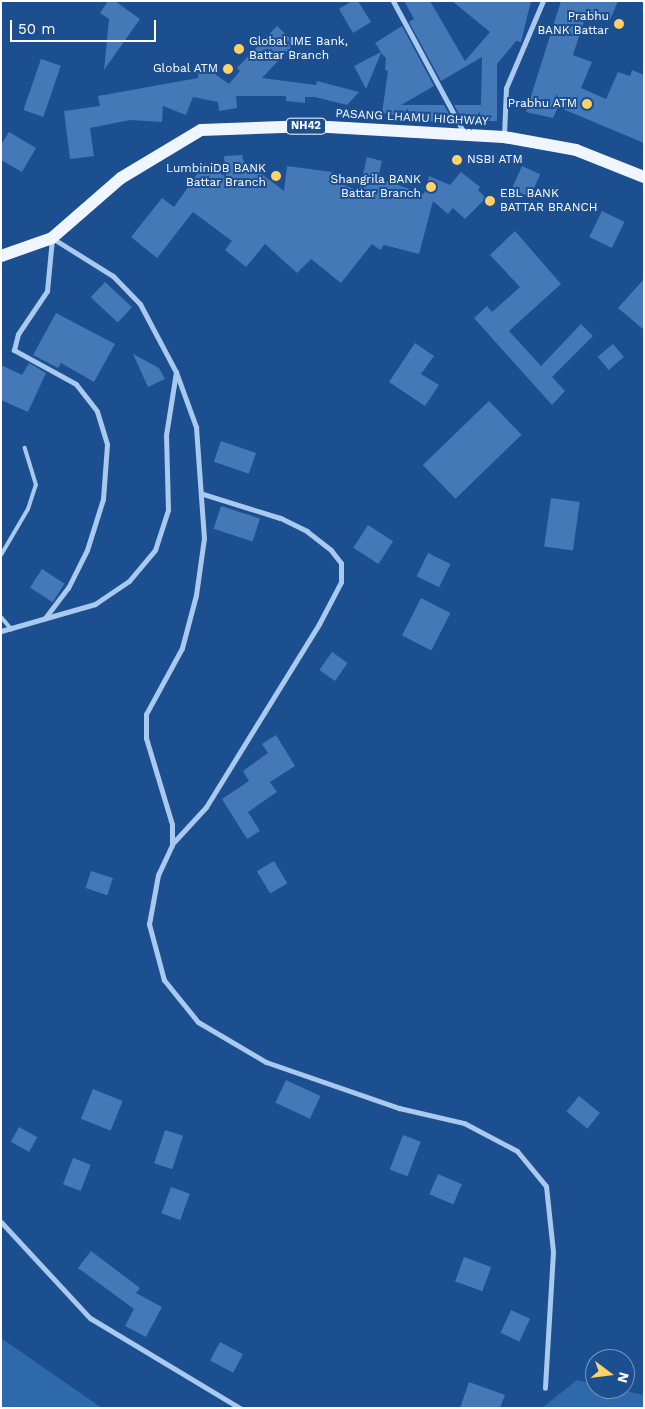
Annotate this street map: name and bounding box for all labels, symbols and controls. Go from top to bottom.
scale bar [12,10,159,42]
place label: Prabhu BANK Battar [537,10,609,38]
marker: Prabhu BANK Battar [613,18,625,30]
text: 50 m [18,20,55,38]
place label: Global IME Bank, Battar Branch [249,35,348,63]
marker: Global IME Bank, Battar Branch [233,43,245,55]
place label: Global ATM [152,62,218,76]
marker: Global ATM [222,63,234,75]
place label: Prabhu ATM [507,97,577,111]
marker: Prabhu ATM [581,98,593,110]
street label: PASANG LHAMU HIGHWAY [335,107,489,129]
road number: NH42 [286,118,326,134]
place label: NSBI ATM [467,153,523,167]
marker: NSBI ATM [451,154,463,166]
place label: LumbiniDB BANK Battar Branch [166,162,266,190]
marker: LumbiniDB BANK Battar Branch [270,170,282,182]
place label: Shangrila BANK Battar Branch [330,173,421,201]
marker: Shangrila BANK Battar Branch [425,181,437,193]
place label: EBL BANK BATTAR BRANCH [500,187,598,215]
marker: EBL BANK BATTAR BRANCH [484,195,496,207]
north arrow [585,1349,635,1399]
text: N [614,1371,633,1385]

